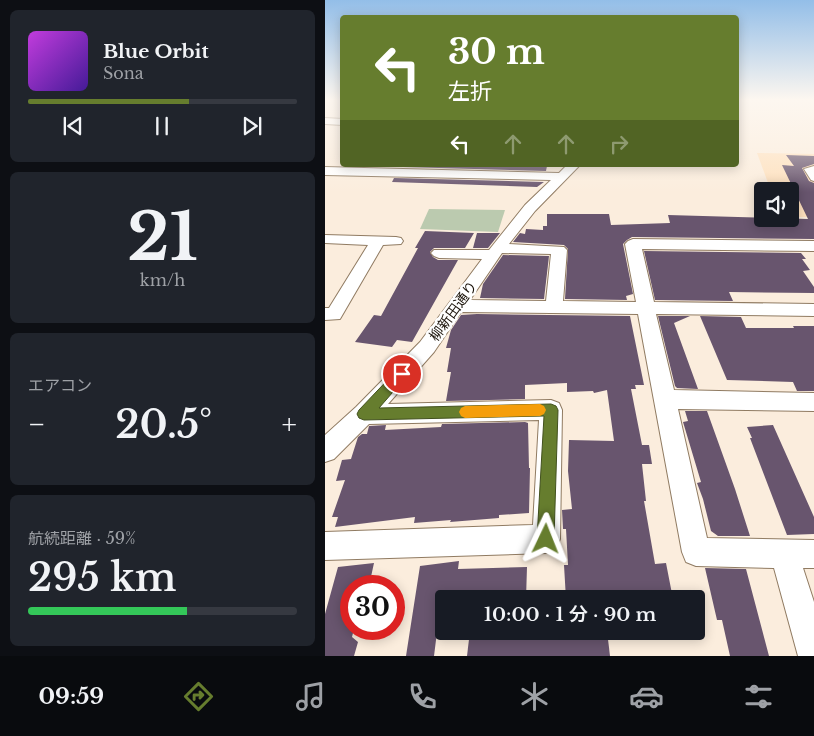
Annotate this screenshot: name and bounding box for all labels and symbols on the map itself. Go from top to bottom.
street label: 柳新田通り [425,277,481,345]
pin [381,353,423,395]
position arrow [519,512,571,564]
speed limit sign: 30 [340,575,405,640]

